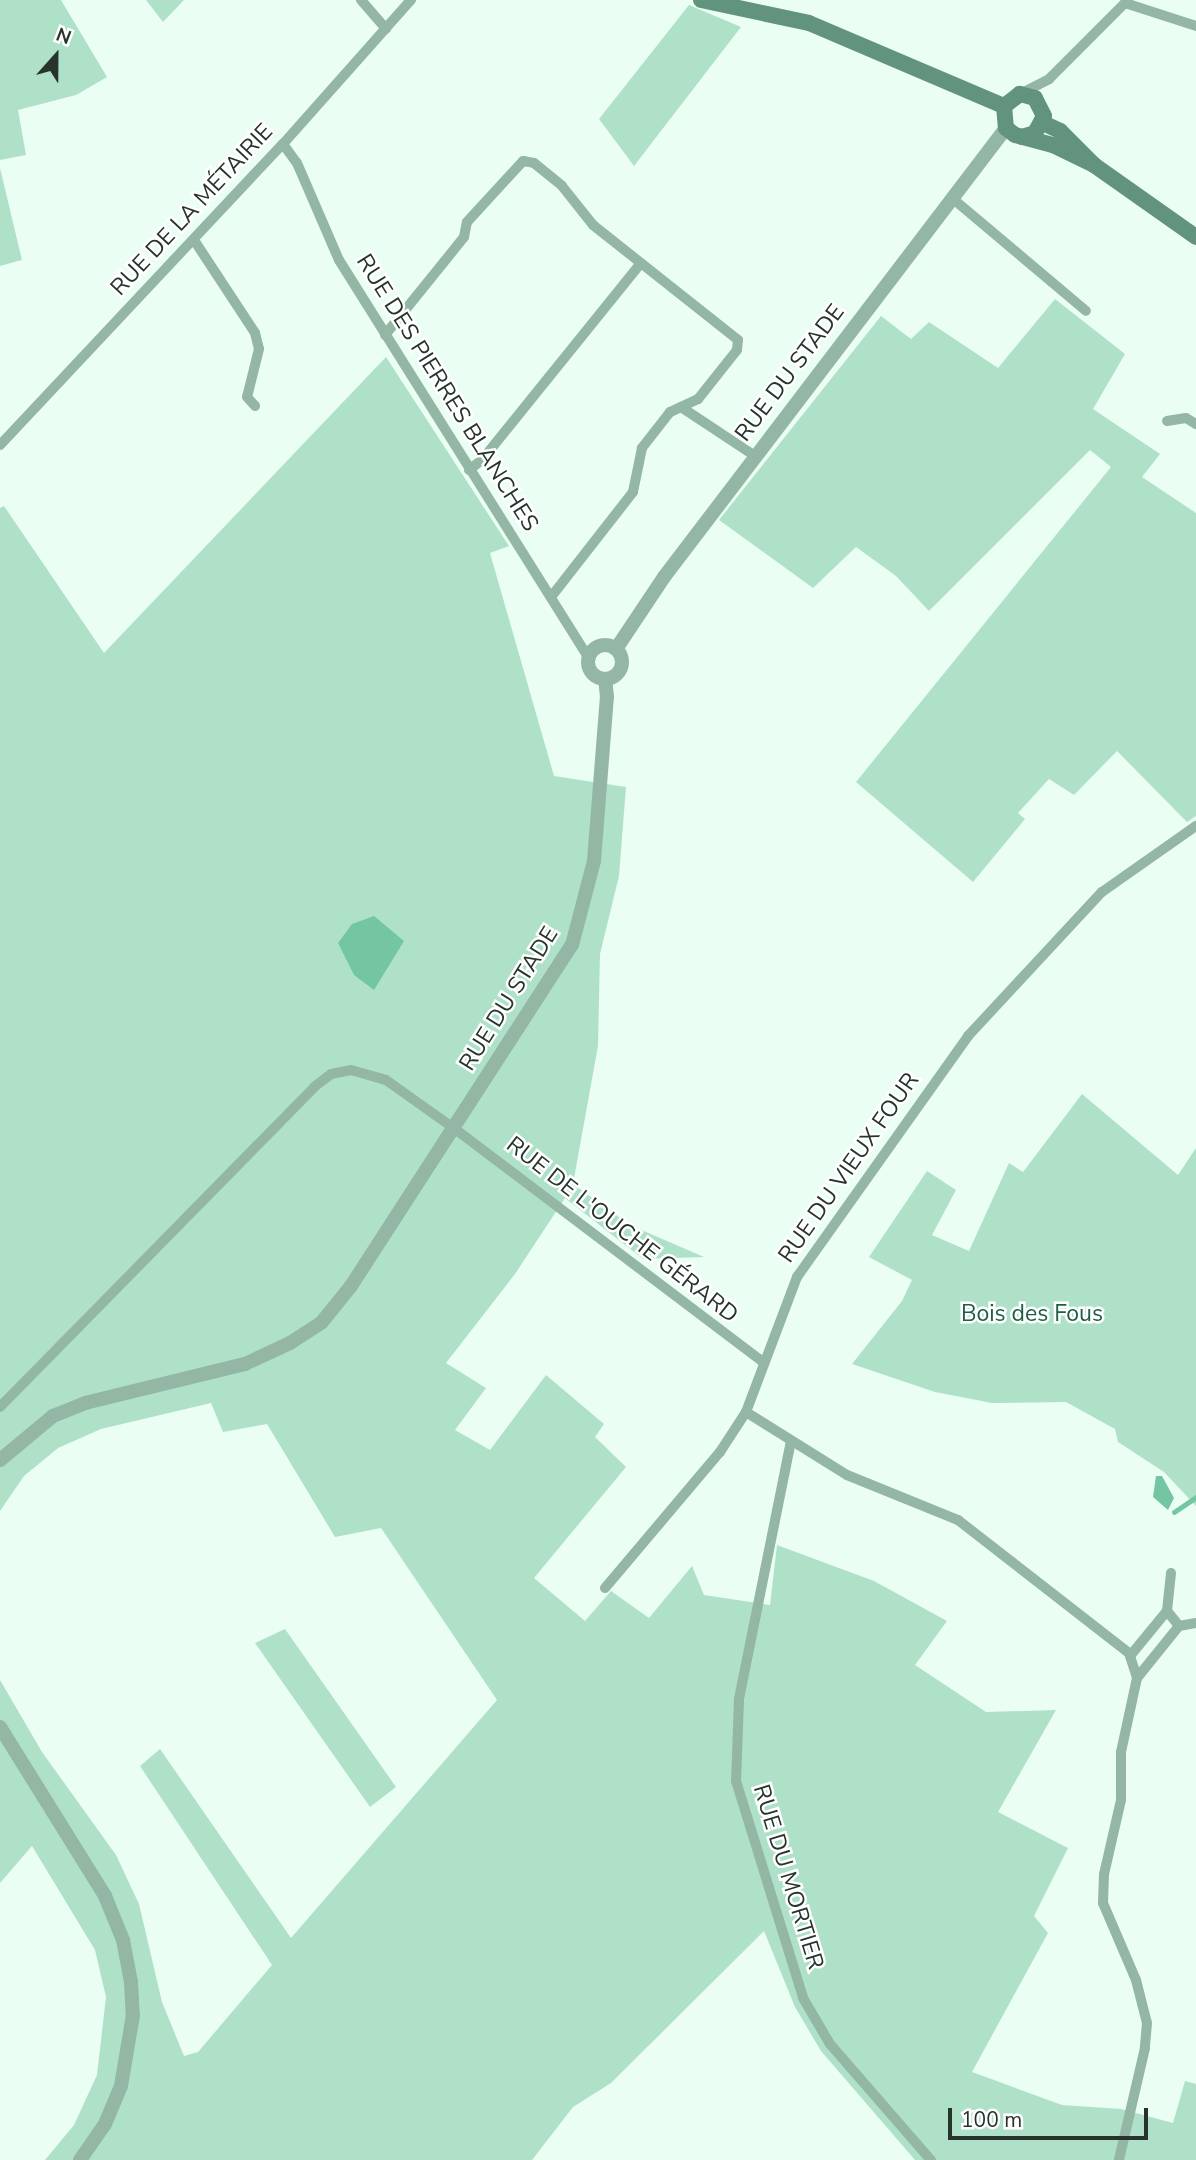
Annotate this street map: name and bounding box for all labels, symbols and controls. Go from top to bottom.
north arrow [21,21,91,91]
text: N [52,22,75,51]
street label: RUE DE LA MÉTAIRIE [105,118,279,302]
street label: RUE DES PIERRES BLANCHES [350,249,544,537]
street label: RUE DU STADE [730,299,850,447]
street label: RUE DU STADE [454,922,564,1076]
street label: RUE DU VIEUX FOUR [773,1068,925,1268]
street label: RUE DE L'OUCHE GÉRARD [501,1131,743,1329]
park label: Bois des Fous [961,1300,1103,1328]
street label: RUE DU MORTIER [747,1781,829,1973]
scale bar [951,2094,1150,2138]
text: 100 m [961,2106,1022,2134]

